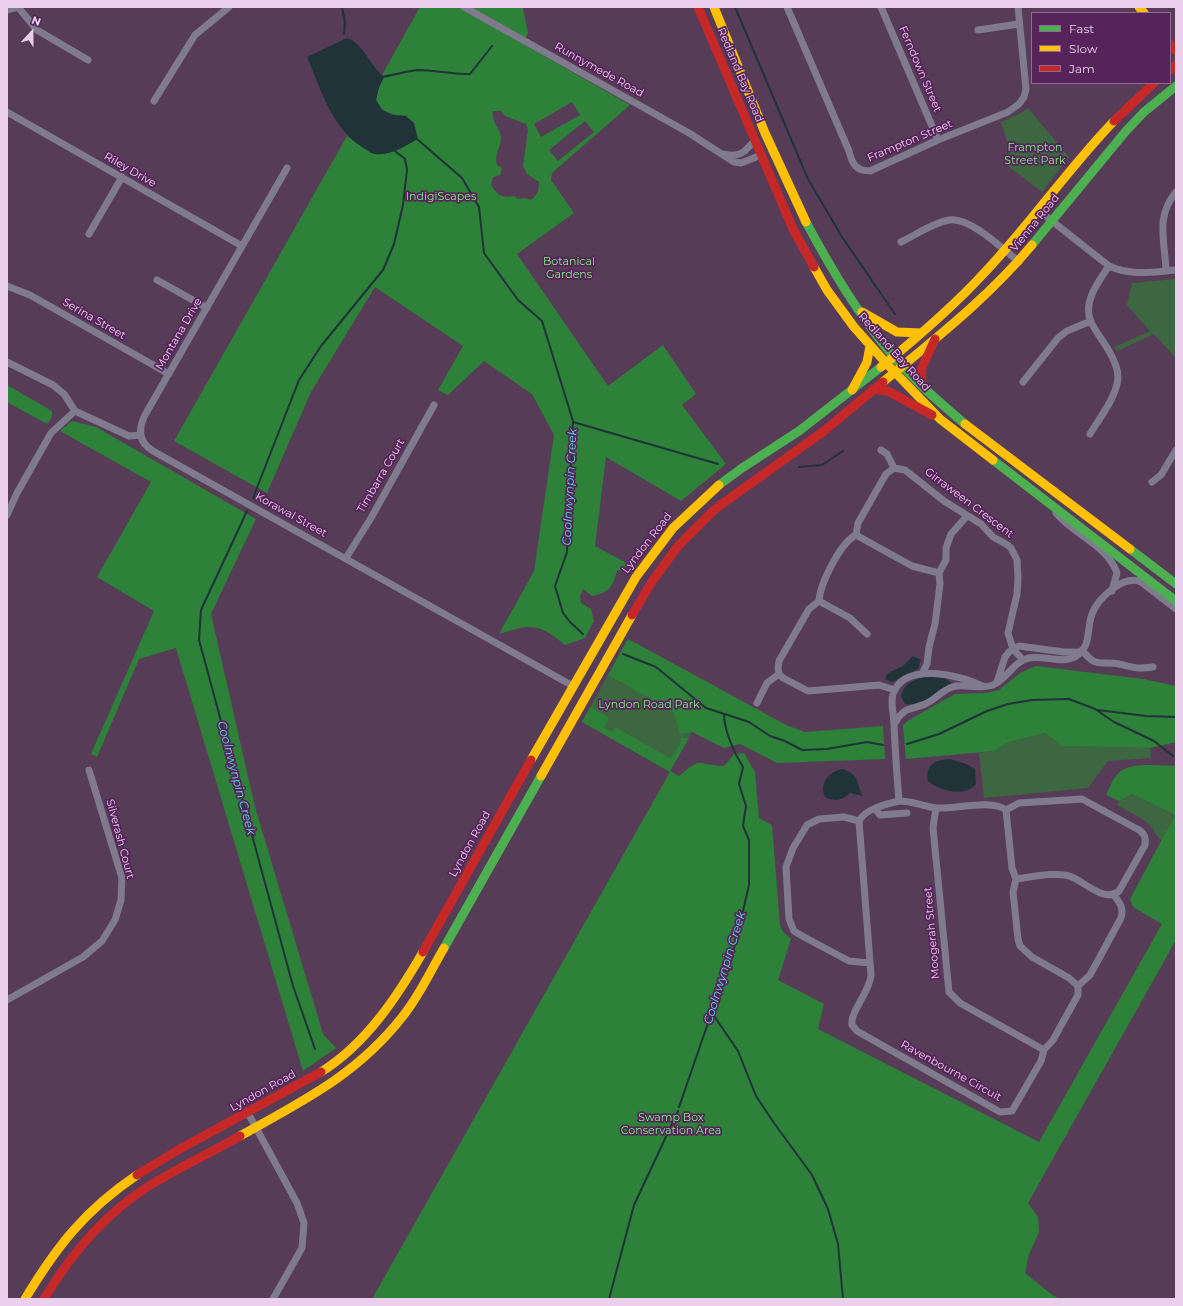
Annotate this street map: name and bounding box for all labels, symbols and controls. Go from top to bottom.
north arrow [12,12,52,52]
legend [1031,12,1171,84]
text: N [30,13,43,29]
text: Fast [1069,21,1094,36]
street label: Ferndown Street [896,24,944,114]
street label: Redland Bay Road [714,26,766,124]
street label: Runnymede Road [552,40,646,100]
text: Slow [1069,41,1098,56]
text: Jam [1069,61,1095,76]
street label: Frampton Street [865,117,955,165]
park label: Frampton Street Park [1004,141,1066,167]
street label: Riley Drive [102,150,158,190]
park label: IndigiScapes [406,190,476,204]
street label: Vienna Road [1008,192,1062,254]
park label: Botanical Gardens [543,255,595,281]
street label: Serina Street [60,296,128,342]
street label: Montana Drive [153,296,205,372]
street label: Redland Bay Road [855,310,933,394]
water label: Coolnwynpin Creek [560,428,580,546]
street label: Timbarra Court [354,437,408,515]
street label: Girraween Crescent [922,465,1016,541]
street label: Korawal Street [253,490,329,540]
street label: Lyndon Road [619,510,675,576]
park label: Lyndon Road Park [598,698,700,712]
water label: Coolnwynpin Creek [214,720,258,836]
street label: Silverash Court [103,798,137,880]
street label: Lyndon Road [446,809,494,879]
street label: Moogerah Street [921,886,943,980]
water label: Coolnwynpin Creek [701,910,749,1026]
street label: Ravenbourne Circuit [898,1038,1004,1104]
street label: Lyndon Road [228,1067,298,1115]
park label: Swamp Box Conservation Area [621,1111,721,1137]

